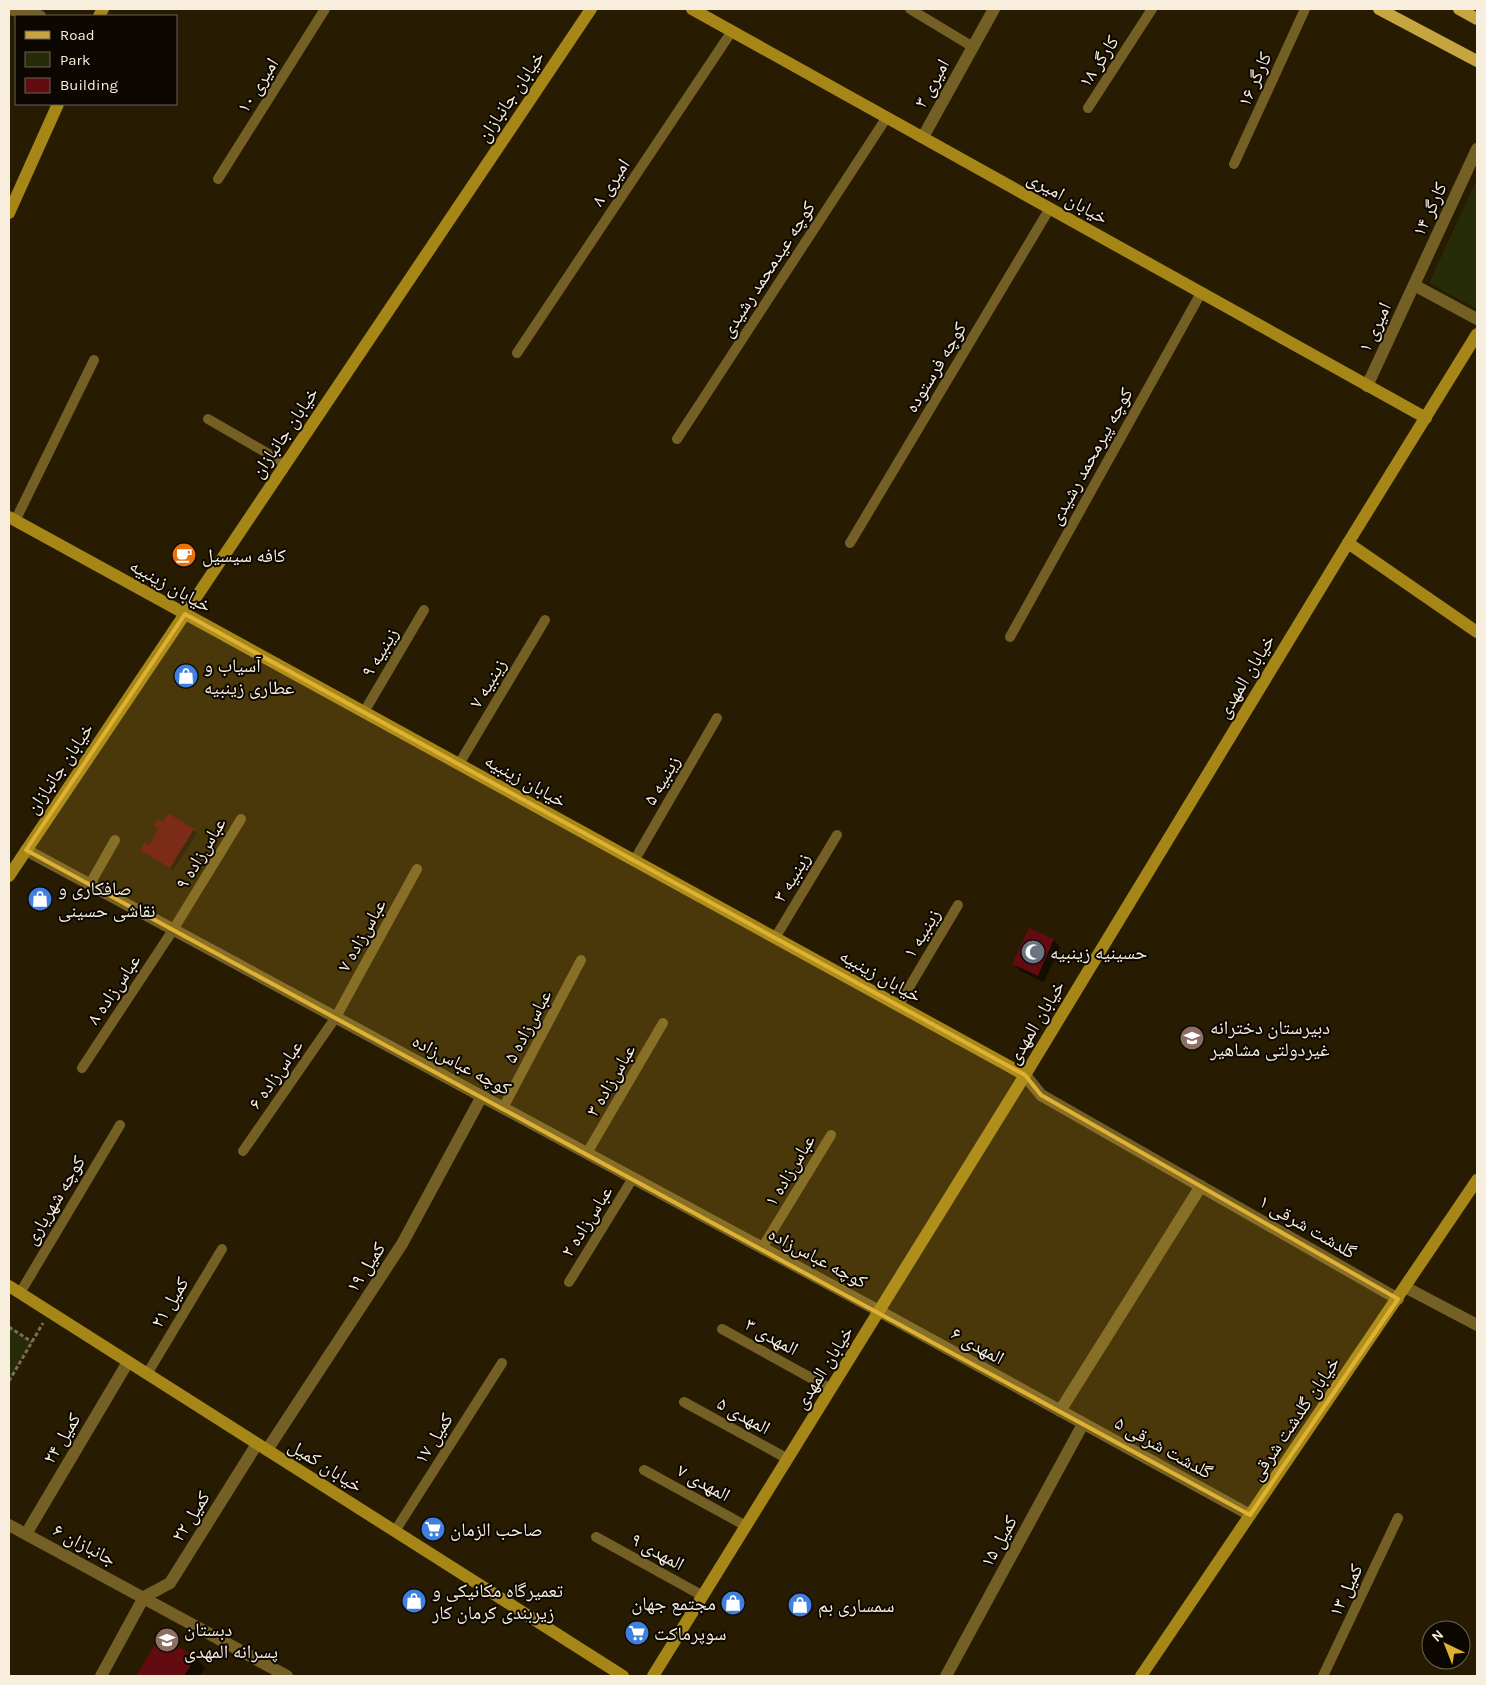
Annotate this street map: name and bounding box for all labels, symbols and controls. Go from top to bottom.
legend [15,15,178,105]
text: Road [60,26,95,44]
street label: کارگر ۱۸ [1074,31,1124,92]
street label: خیابان جانبازان [472,47,549,146]
street label: کارگر ۱۶ [1233,49,1277,110]
text: Park [60,51,90,69]
street label: امیری ۱۰ [232,54,283,117]
street label: امیری ۳ [910,55,954,112]
text: Building [60,76,118,94]
street label: امیری ۸ [587,155,635,210]
street label: خیابان امیری [1023,167,1112,229]
street label: کارگر ۱۴ [1408,179,1452,240]
street label: کوچه عیدمحمد رشیدی [716,197,820,342]
street label: امیری ۱ [1354,299,1396,356]
street label: کوچه فرستوده [900,318,971,417]
street label: خیابان جانبازان [246,383,323,482]
street label: کوچه پیرمحمد رشیدی [1044,384,1138,529]
cafe icon: کافه سیسیل [171,542,197,568]
place label: کافه سیسیل [202,545,286,567]
street label: خیابان زینبیه [126,554,215,617]
street label: زینبیه ۹ [357,624,403,681]
street label: خیابان المهدی [1212,631,1279,722]
place label: آسیاب و عطاری زینبیه [204,655,295,699]
street label: زینبیه ۷ [465,655,511,712]
shop icon: آسیاب و عطاری زینبیه [173,663,199,689]
street label: خیابان جانبازان [21,719,98,818]
street label: خیابان زینبیه [481,749,570,812]
street label: زینبیه ۵ [639,752,685,809]
street label: عباس‌زاده ۹ [171,813,231,893]
street label: زینبیه ۳ [769,849,815,906]
place label: صافکاری و نقاشی حسینی [58,878,156,922]
shop icon: صافکاری و نقاشی حسینی [27,886,53,912]
street label: عباس‌زاده ۷ [333,895,391,976]
street label: زینبیه ۱ [899,905,945,962]
mosque icon: حسینیه زینبیه [1020,939,1046,965]
place label: حسینیه زینبیه [1050,942,1147,964]
street label: خیابان زینبیه [836,944,925,1007]
street label: عباس‌زاده ۸ [82,950,145,1029]
street label: خیابان المهدی [1002,977,1069,1068]
street label: عباس‌زاده ۵ [499,986,556,1067]
place label: دبیرستان دخترانه غیردولتی مشاهیر [1209,1017,1330,1061]
school or university icon: دبیرستان دخترانه غیردولتی مشاهیر [1179,1025,1205,1051]
street label: کوچه عباس‌زاده [408,1030,515,1100]
street label: عباس‌زاده ۶ [244,1035,308,1114]
street label: عباس‌زاده ۳ [581,1040,641,1121]
street label: عباس‌زاده ۱ [760,1130,820,1210]
street label: کوچه شهریاری [20,1152,90,1249]
street label: عباس‌زاده ۲ [556,1182,618,1261]
street label: گلدشت شرقی ۱ [1255,1190,1360,1264]
street label: کوچه عباس‌زاده [764,1223,871,1293]
street label: کمیل ۱۹ [342,1238,390,1297]
street label: کمیل ۲۱ [146,1273,194,1332]
street label: المهدی ۳ [741,1313,802,1360]
street label: خیابان المهدی [790,1322,858,1413]
street label: المهدی ۶ [947,1322,1008,1369]
street label: خیابان گلدشت شرقی [1245,1352,1344,1485]
street label: المهدی ۵ [713,1392,774,1439]
street label: کمیل ۲۴ [38,1409,86,1468]
street label: کمیل ۱۷ [410,1409,458,1468]
street label: گلدشت شرقی ۵ [1111,1412,1216,1484]
street label: خیابان کمیل [284,1434,367,1497]
street label: المهدی ۷ [673,1459,734,1506]
street label: کمیل ۲۲ [167,1487,215,1546]
street label: کمیل ۱۵ [976,1512,1022,1571]
supermarket icon: صاحب الزمان [420,1516,446,1542]
street label: جانبازان ۶ [49,1519,120,1571]
place label: صاحب الزمان [450,1519,543,1541]
street label: المهدی ۹ [627,1528,688,1575]
street label: کمیل ۱۳ [1324,1561,1368,1620]
place label: تعمیرگاه مکانیکی و زیربندی کرمان کار [431,1580,564,1624]
shop icon: تعمیرگاه مکانیکی و زیربندی کرمان کار [401,1588,427,1614]
shop icon: مجتمع جهان [720,1590,746,1616]
shop icon: سمساری بم [787,1592,813,1618]
place label: مجتمع جهان [631,1593,716,1616]
place label: سمساری بم [818,1595,895,1618]
place label: دبستان پسرانه المهدی [184,1619,278,1663]
supermarket icon: سوپرماکت [624,1620,650,1646]
north arrow [1421,1620,1471,1670]
place label: سوپرماکت [654,1623,726,1645]
text: N [1428,1626,1447,1646]
school or university icon: دبستان پسرانه المهدی [154,1627,180,1653]

